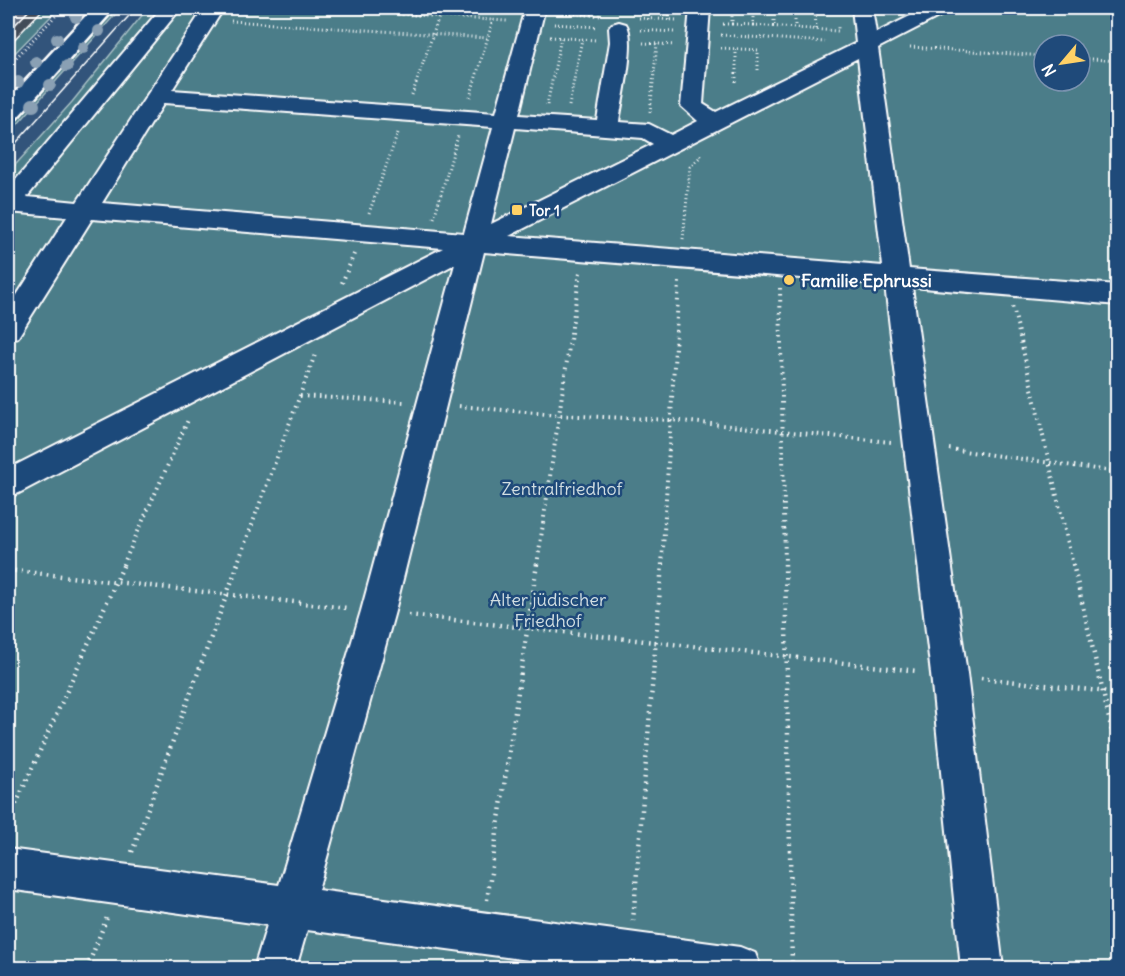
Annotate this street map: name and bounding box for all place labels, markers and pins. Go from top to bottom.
place label: Tor 1 [529,201,560,220]
marker: Tor 1 [510,203,524,217]
place label: Familie Ephrussi [801,269,932,292]
marker: Familie Ephrussi [782,273,796,287]

